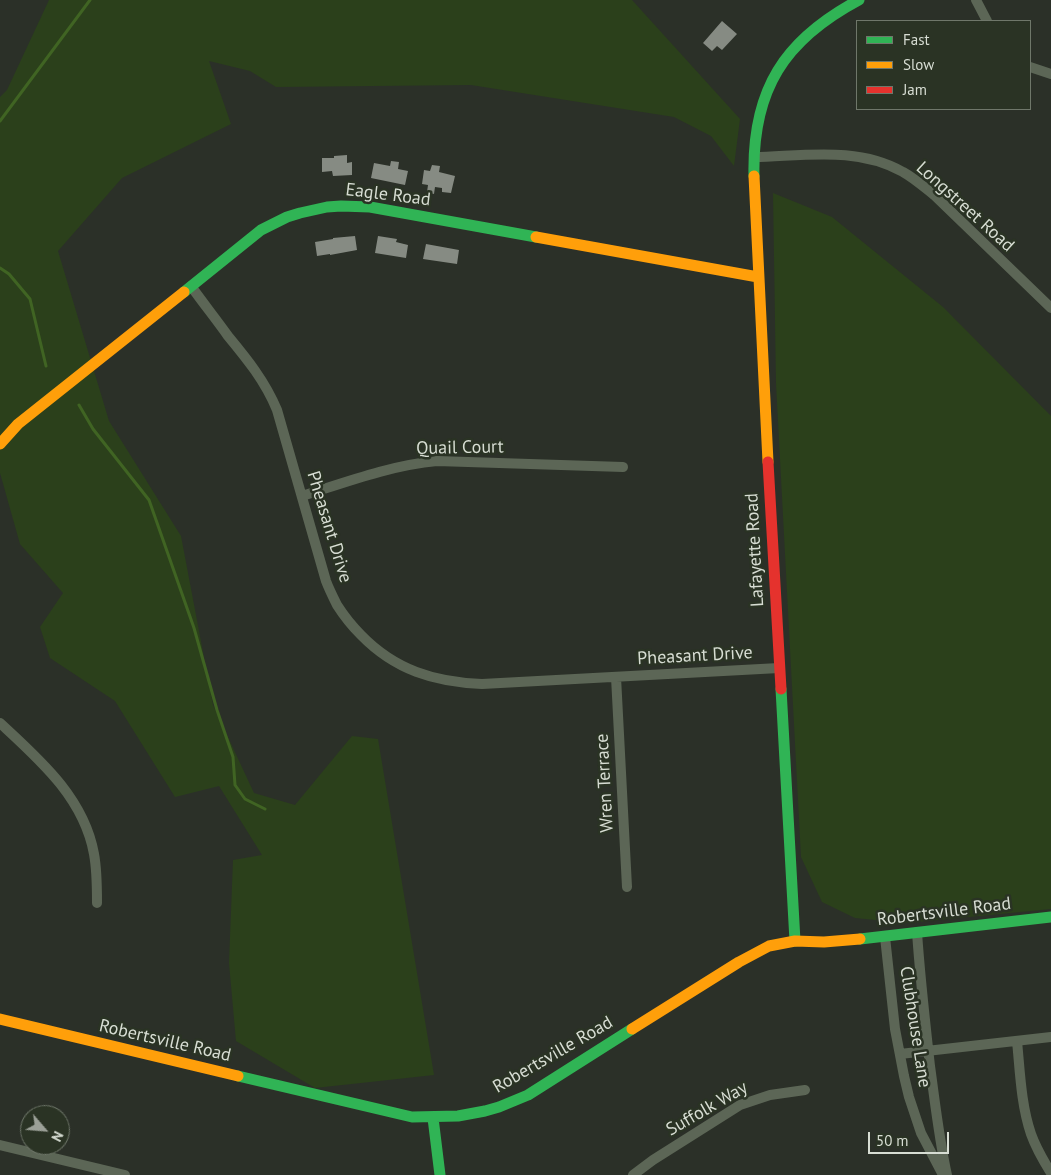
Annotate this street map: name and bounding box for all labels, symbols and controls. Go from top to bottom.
legend [856,20,1031,110]
text: Fast [903,30,930,49]
text: Slow [903,55,934,74]
text: Jam [903,80,927,99]
street label: Longstreet Road [912,157,1018,257]
street label: Eagle Road [344,179,432,211]
street label: Quail Court [416,436,504,460]
street label: Pheasant Drive [302,469,356,585]
street label: Lafayette Road [741,493,769,607]
street label: Pheasant Drive [637,642,753,670]
street label: Wren Terrace [592,733,618,833]
street label: Robertsville Road [876,893,1012,931]
street label: Clubhouse Lane [895,965,935,1089]
street label: Robertsville Road [489,1012,617,1098]
street label: Robertsville Road [97,1015,233,1067]
street label: Suffolk Way [662,1077,752,1141]
north arrow [20,1105,70,1155]
scale bar [871,1122,952,1154]
text: N [47,1128,68,1145]
text: 50 m [876,1131,909,1150]

